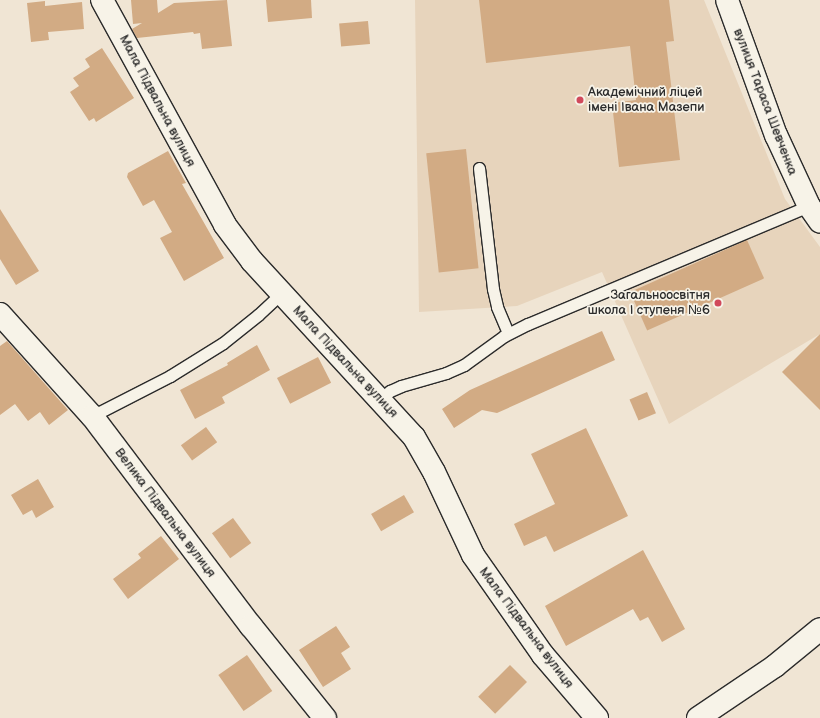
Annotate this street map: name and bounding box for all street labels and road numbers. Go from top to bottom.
street label: вулиця Тараса Шевченка [730,26,800,178]
street label: Мала Підвальна вулиця [116,32,198,170]
street label: Мала Підвальна вулиця [289,303,401,421]
street label: Велика Підвальна вулиця [111,445,219,581]
street label: Мала Підвальна вулиця [476,565,576,691]

